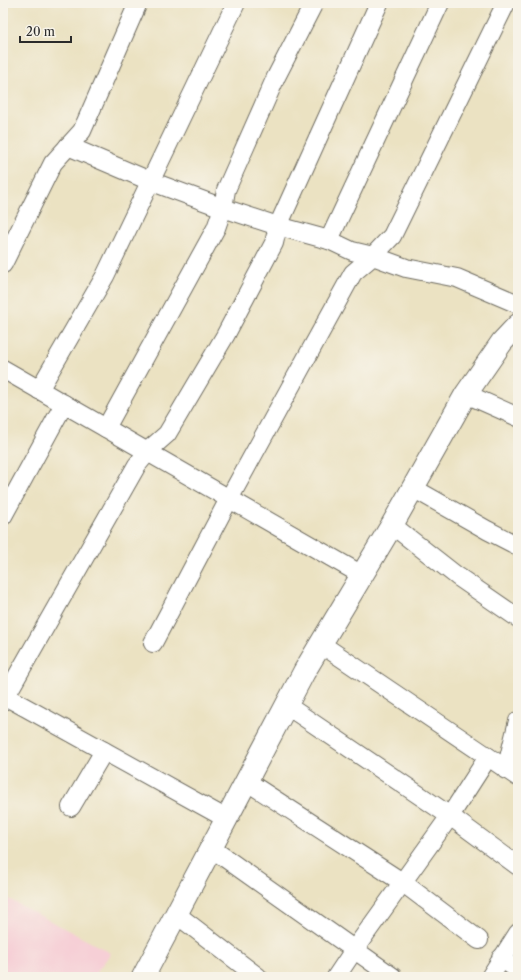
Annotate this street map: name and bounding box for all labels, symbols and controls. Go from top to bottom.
scale bar [20,18,71,44]
text: 20 m [26,24,55,39]

